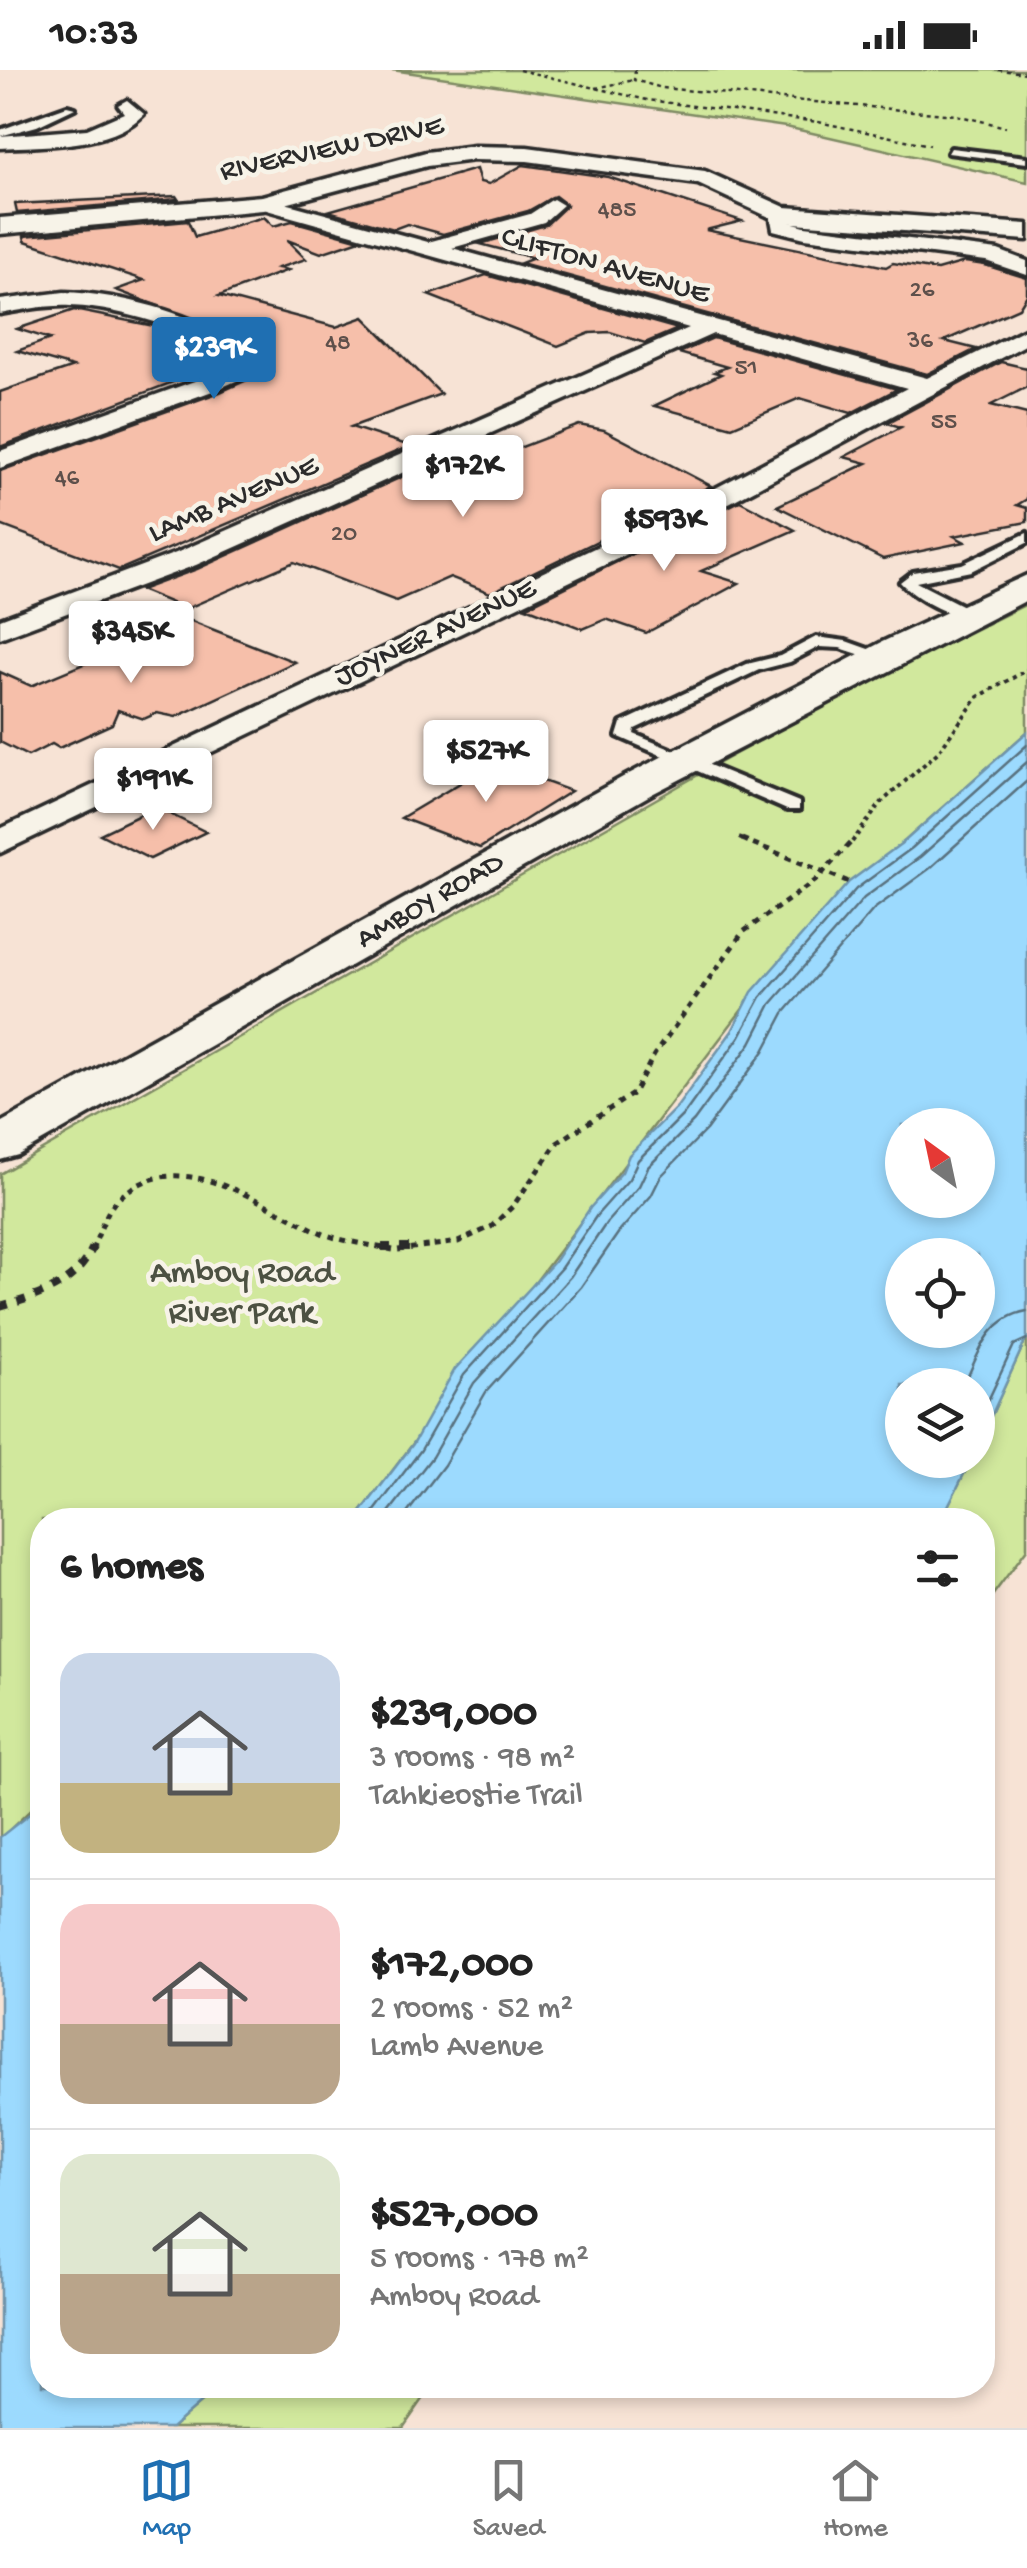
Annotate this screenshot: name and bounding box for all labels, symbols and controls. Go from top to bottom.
text: 10:33 [50,13,138,57]
street label: RIVERVIEW DRIVE [217,109,448,191]
house number: 485 [598,197,636,226]
street label: CLIFTON AVENUE [497,221,714,314]
house number: 26 [910,277,935,306]
pin: $239K [144,317,284,402]
house number: 36 [906,328,933,357]
text: $239K [174,330,254,368]
house number: 48 [325,330,351,359]
house number: 51 [734,355,758,384]
house number: 55 [931,409,957,438]
pin: $172K [393,435,533,520]
text: $172K [424,448,502,486]
street label: LAMB AVENUE [144,449,325,552]
house number: 46 [55,465,80,494]
pin: $593K [594,489,734,574]
text: $593K [623,502,705,540]
house number: 20 [331,521,357,550]
street label: JOYNER AVENUE [330,572,543,696]
pin: $345K [61,601,201,686]
text: $345K [91,614,171,652]
pin: $527K [416,720,556,805]
text: $527K [445,733,527,771]
pin: $191K [83,748,223,833]
text: $191K [116,761,190,799]
street label: AMBOY ROAD [351,846,511,958]
north arrow [885,1108,995,1218]
map controls [885,1108,995,1478]
button: locate [885,1238,995,1348]
park label: Amboy Road River Park [150,1254,337,1335]
button: layers [885,1368,995,1478]
icon: filters [910,1541,965,1596]
text: 6 homes [60,1544,203,1593]
text: $239,000 [370,1691,537,1740]
icon: home [140,1693,260,1813]
text: 3 rooms · 98 m² [370,1740,575,1778]
text: Tahkieostie Trail [370,1778,583,1816]
text: $172,000 [370,1942,533,1991]
icon: home [140,1944,260,2064]
text: 2 rooms · 52 m² [370,1991,573,2029]
text: Lamb Avenue [370,2029,543,2067]
text: $527,000 [370,2192,538,2241]
icon: home [140,2194,260,2314]
text: 5 rooms · 178 m² [370,2241,589,2279]
text: Amboy Road [370,2279,538,2317]
tab: Map [139,2453,194,2546]
tab: Saved [473,2453,544,2546]
tab: Home [823,2453,888,2546]

